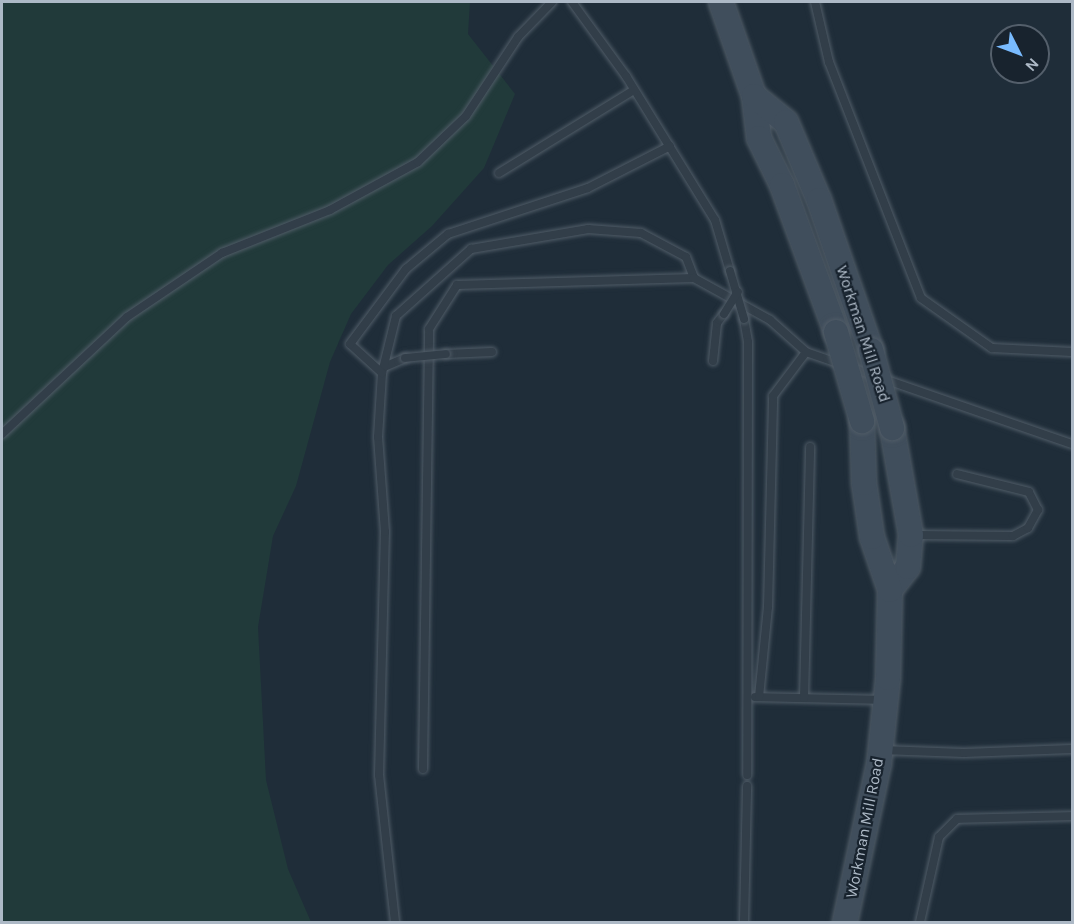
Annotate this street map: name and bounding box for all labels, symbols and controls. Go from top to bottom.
north arrow [990,24,1050,84]
text: N [1021,54,1043,76]
street label: Workman Mill Road [832,263,894,405]
street label: Workman Mill Road [842,756,888,900]

